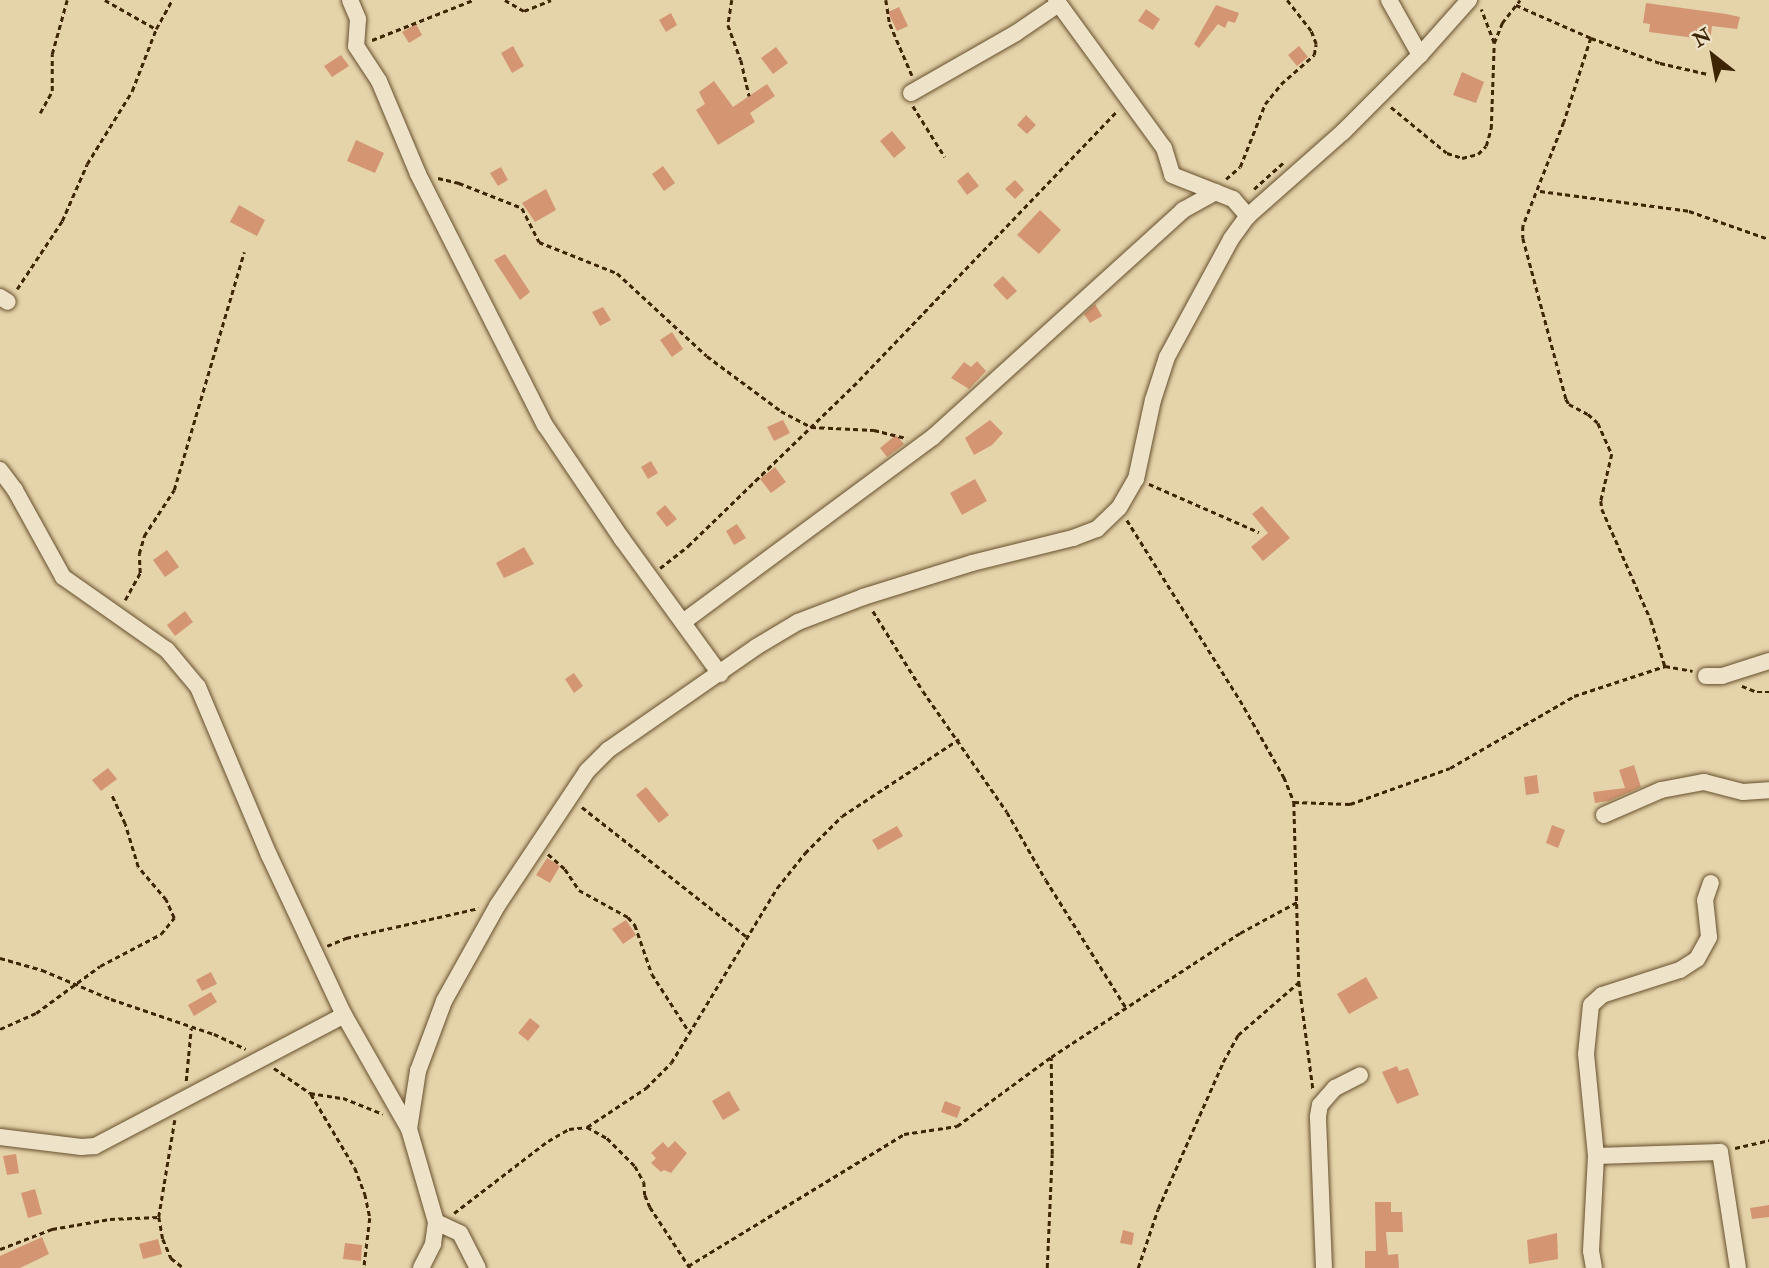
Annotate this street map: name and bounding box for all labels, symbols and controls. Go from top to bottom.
north arrow [1678,21,1748,91]
text: N [1689,23,1716,53]

